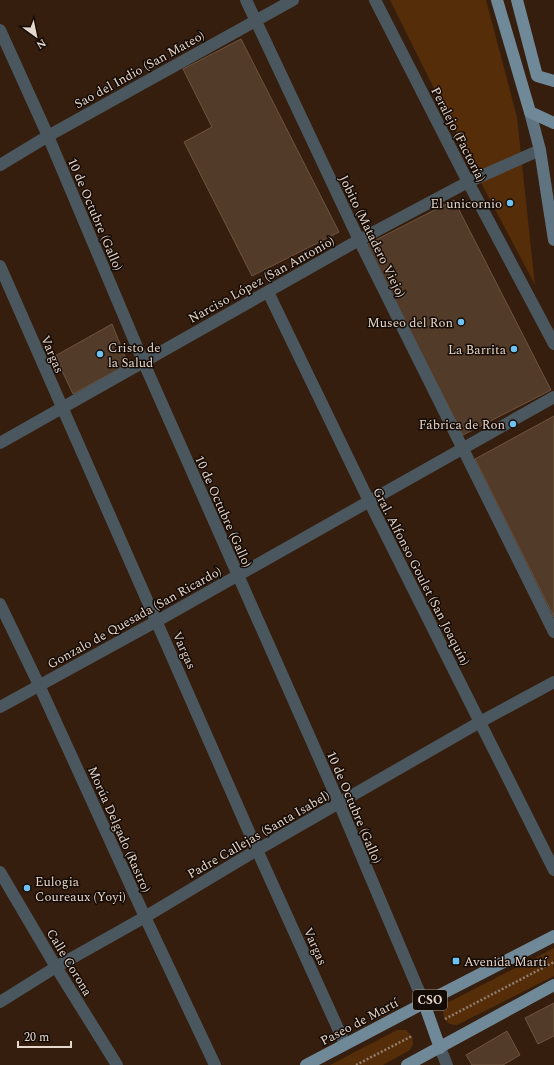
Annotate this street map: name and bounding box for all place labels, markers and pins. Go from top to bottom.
place label: El unicornio [431,194,502,214]
marker: El unicornio [505,198,515,208]
place label: Museo del Ron [367,313,453,333]
marker: Museo del Ron [456,317,466,327]
place label: Cristo de la Salud [108,338,161,373]
place label: La Barrita [448,340,507,360]
marker: La Barrita [509,344,519,354]
marker: Cristo de la Salud [95,349,105,359]
place label: Fábrica de Ron [419,415,505,435]
marker: Fábrica de Ron [508,419,518,429]
place label: Eulogia Coureaux (Yoyi) [35,872,126,907]
marker: Eulogia Coureaux (Yoyi) [22,883,32,893]
place label: Avenida Martí [464,952,548,972]
marker: Avenida Martí [451,956,461,966]

